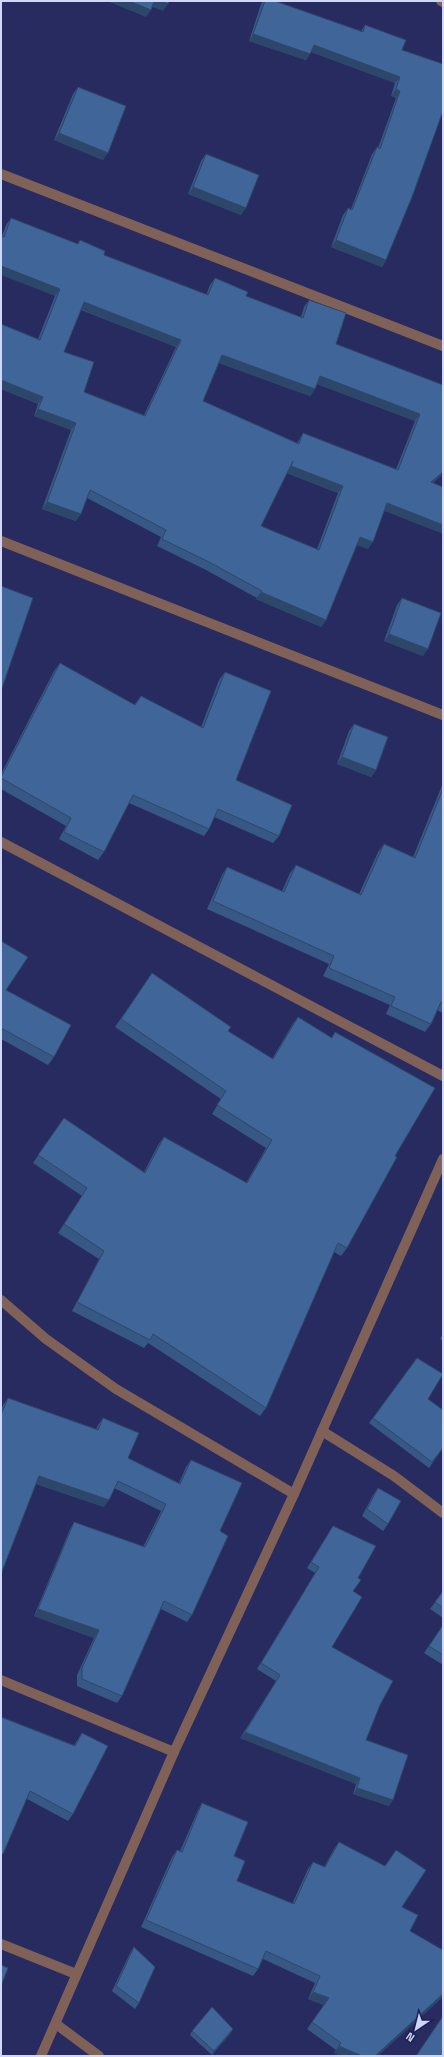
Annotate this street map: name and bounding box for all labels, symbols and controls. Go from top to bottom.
north arrow [396,2009,436,2049]
text: N [403,2029,417,2045]

